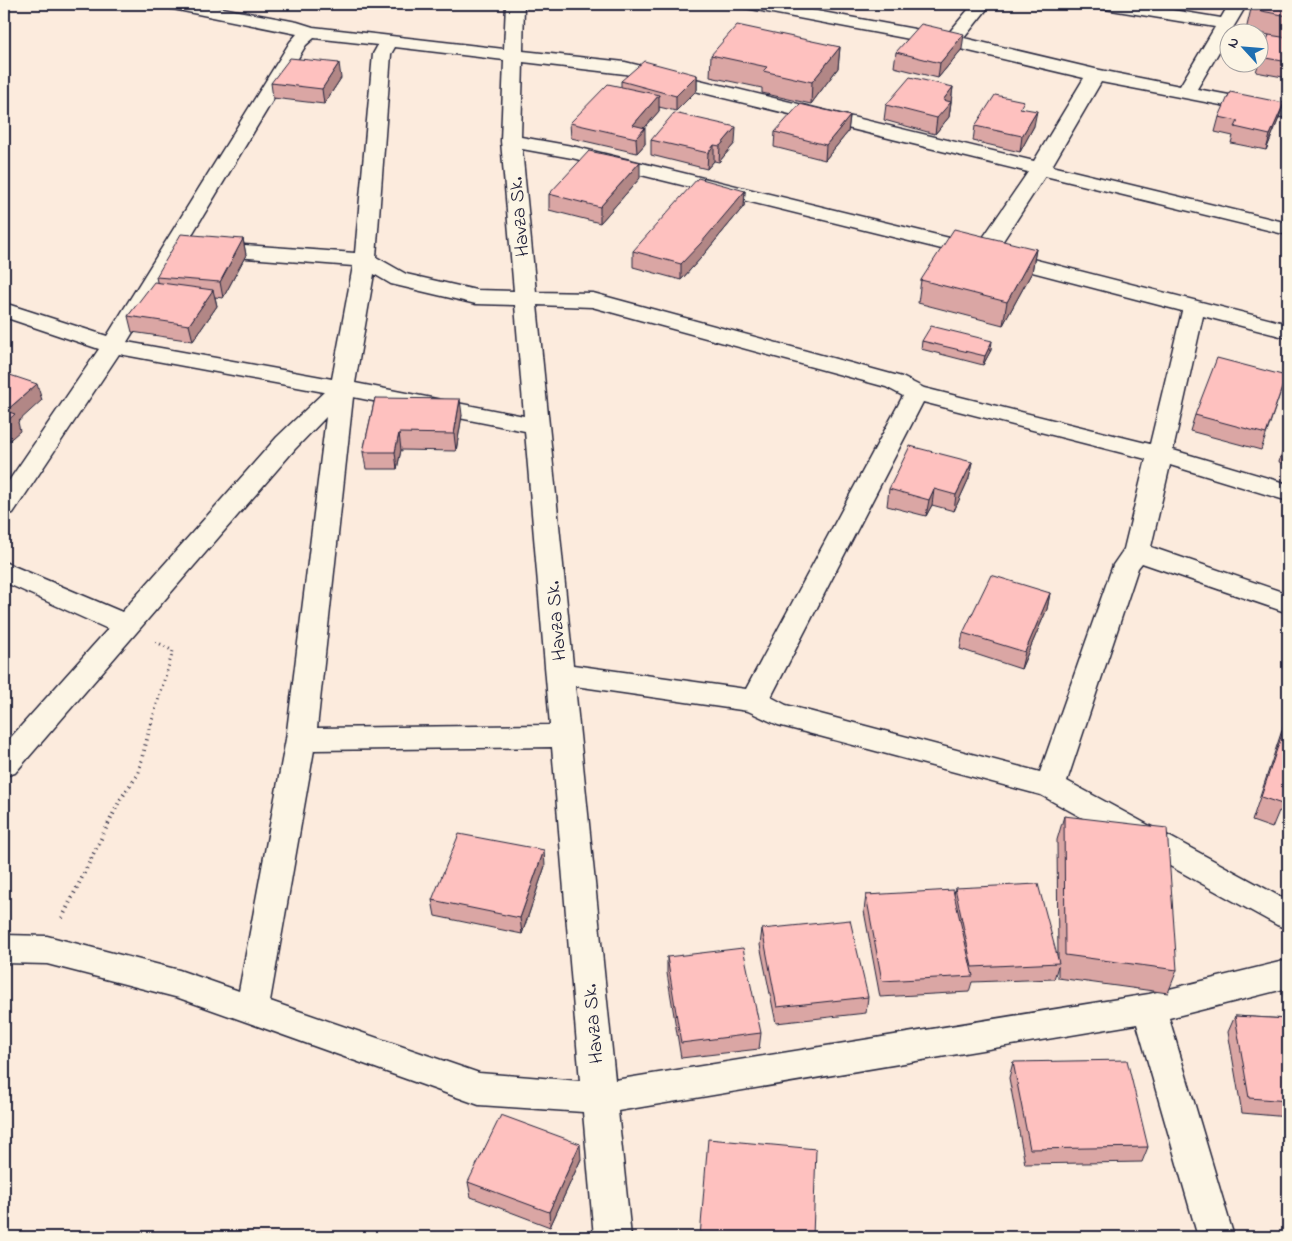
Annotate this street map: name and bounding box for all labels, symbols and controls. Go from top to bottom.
north arrow [1220,22,1270,72]
text: N [1222,34,1245,52]
street label: Havza Sk. [503,176,538,258]
street label: Havza Sk. [540,580,575,662]
street label: Havza Sk. [577,983,612,1065]

